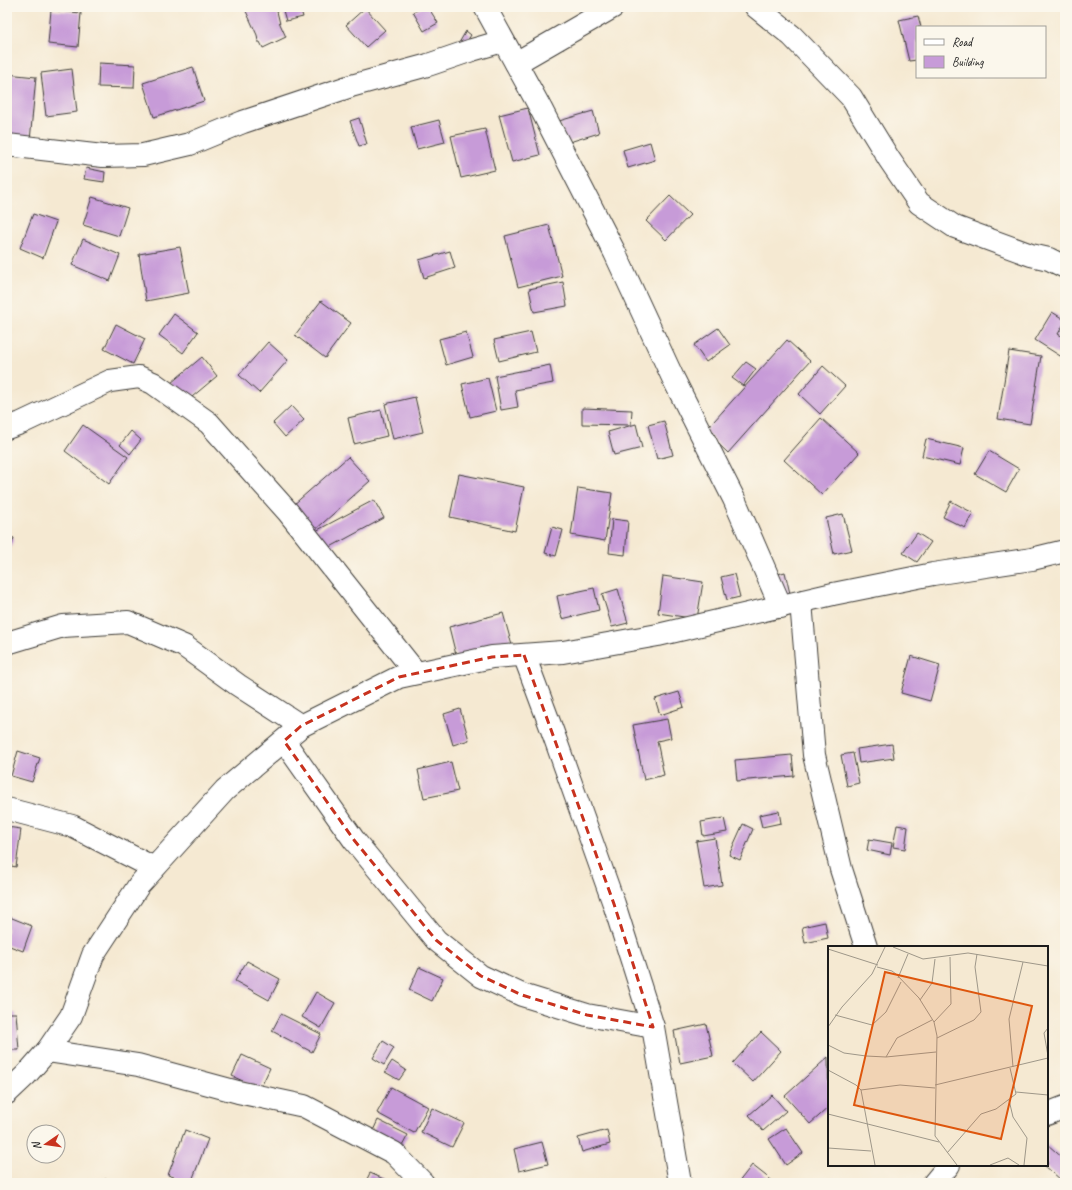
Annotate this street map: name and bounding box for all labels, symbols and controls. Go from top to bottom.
legend [916,26,1046,78]
text: Road [952,34,974,50]
text: Building [952,54,984,70]
inset map [828,946,1048,1166]
north arrow [26,1124,66,1164]
text: N [28,1139,44,1151]

